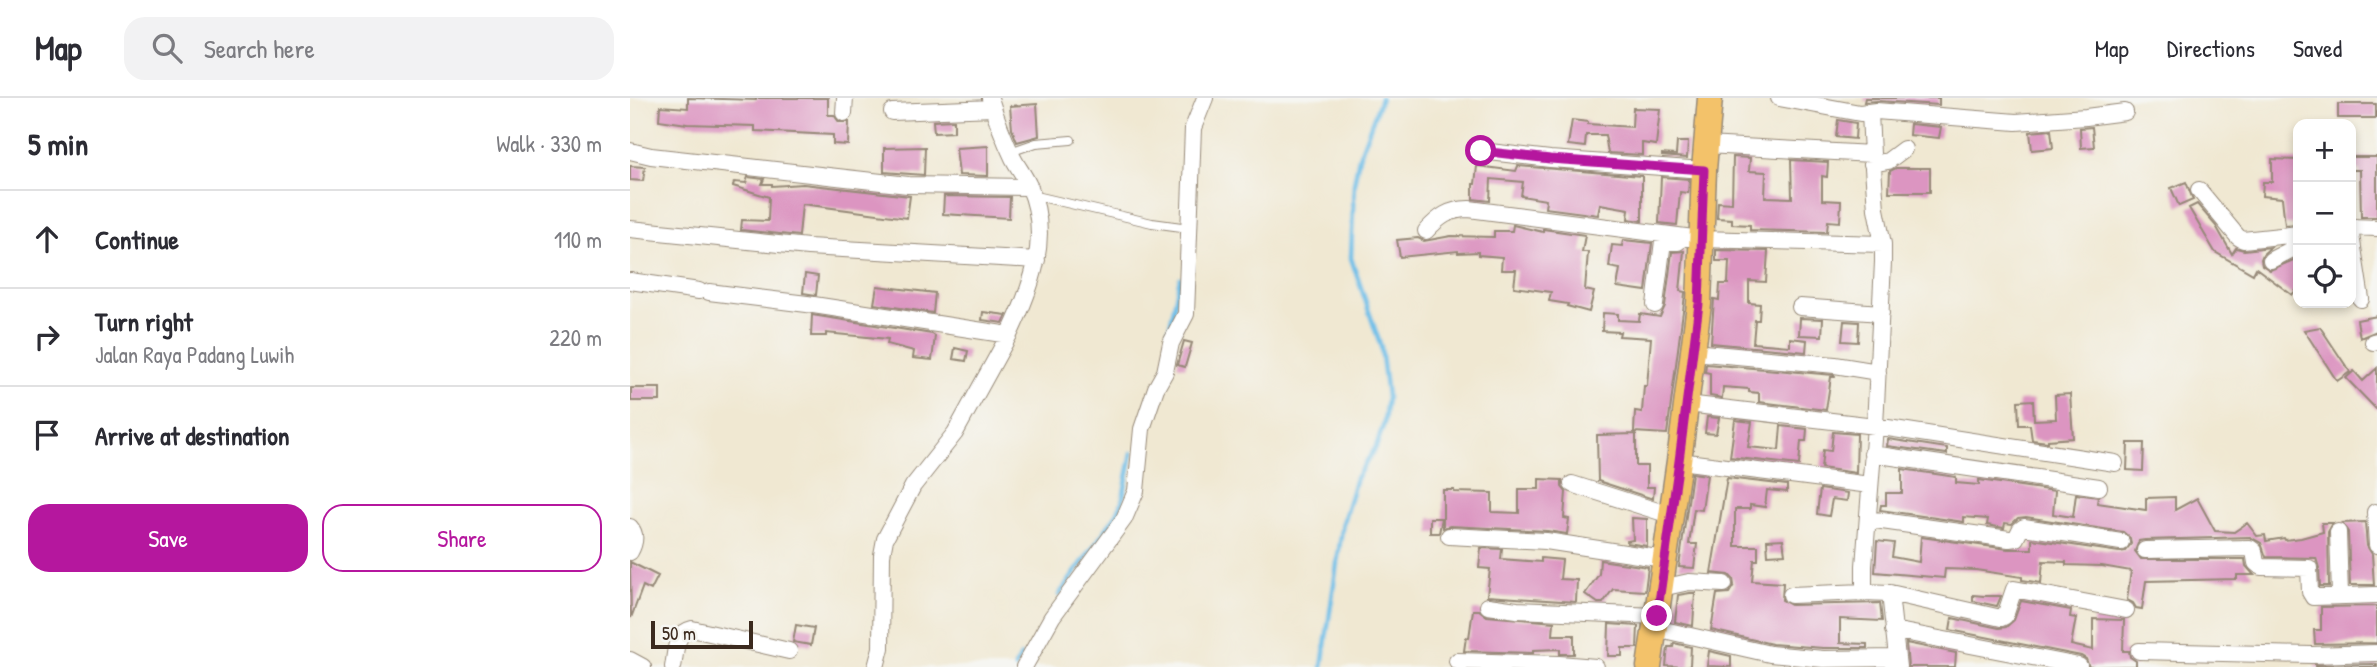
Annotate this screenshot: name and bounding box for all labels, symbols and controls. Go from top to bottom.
search box [124,17,614,80]
text: Map [35,26,82,70]
icon: search [148,29,186,67]
text: Search here [204,31,315,66]
text: Map [2095,32,2129,64]
text: Directions [2167,32,2255,64]
text: Saved [2293,32,2342,64]
map controls [2293,119,2356,308]
button: + [2293,119,2356,182]
text: 5 min [28,124,88,164]
text: Walk · 330 m [496,128,602,159]
route start [1465,135,1496,166]
button: − [2293,182,2356,245]
icon: ahead [28,220,66,258]
text: Continue [95,222,179,257]
text: 110 m [554,224,602,255]
button: locate [2293,245,2356,308]
text: Turn right [95,304,193,339]
icon: right [28,318,66,356]
text: 220 m [549,322,602,353]
text: Jalan Raya Padang Luwih [95,339,294,370]
icon: arrive [28,416,66,454]
text: Arrive at destination [95,418,290,453]
button: Save [28,504,308,572]
button: Share [322,504,602,572]
route end [1641,600,1672,631]
scale bar [651,618,752,650]
text: 50 m [662,620,696,646]

